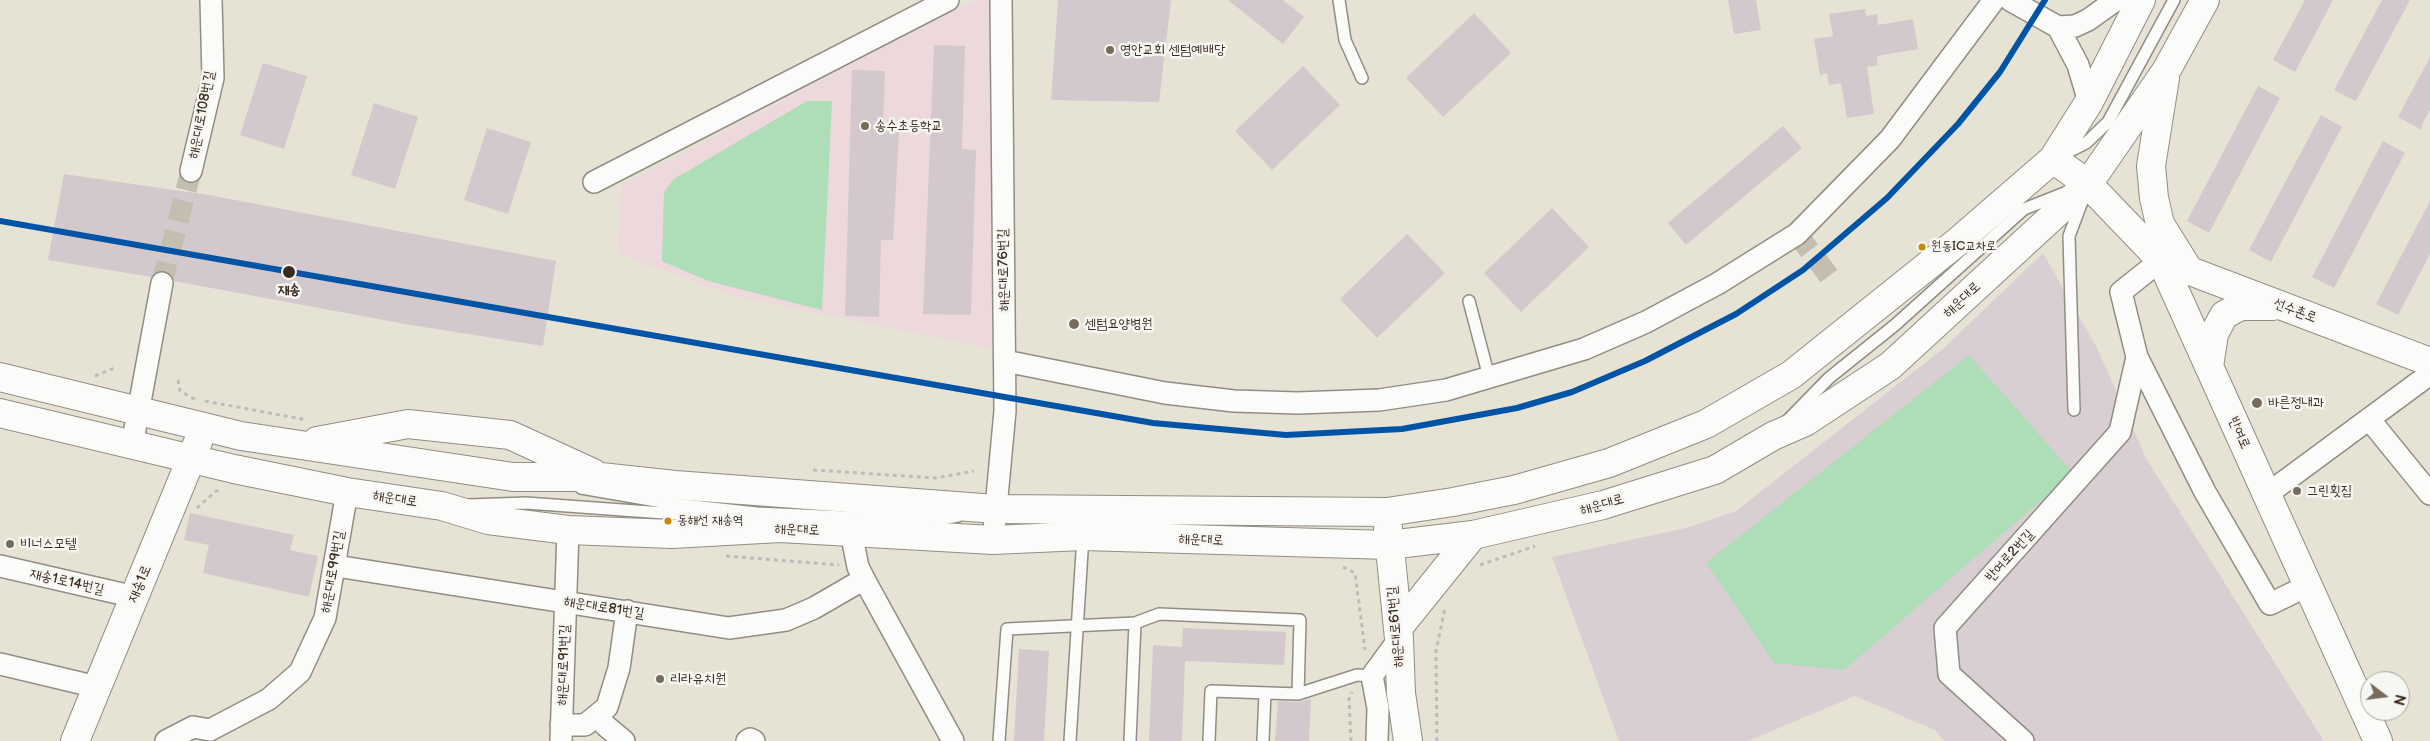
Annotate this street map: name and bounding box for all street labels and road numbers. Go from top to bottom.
street label: 해운대로108번길 [185,70,219,160]
street label: 해운대로76번길 [995,228,1013,312]
street label: 해운대로 [1940,278,1984,322]
street label: 선수촌로 [2271,295,2319,327]
street label: 반여로 [2224,414,2254,452]
street label: 해운대로 [371,487,419,511]
street label: 해운대로 [1578,491,1626,519]
street label: 해운대로 [774,521,820,539]
street label: 반여로2번길 [1982,526,2038,586]
street label: 해운대로99번길 [317,529,349,615]
street label: 해운대로 [1178,531,1224,549]
street label: 재송1로 [125,563,155,605]
street label: 재송1로14번길 [28,565,106,599]
street label: 해운대로61번길 [1384,586,1408,668]
street label: 해운대로81번길 [563,593,645,623]
street label: 해운대로91번길 [554,624,574,706]

